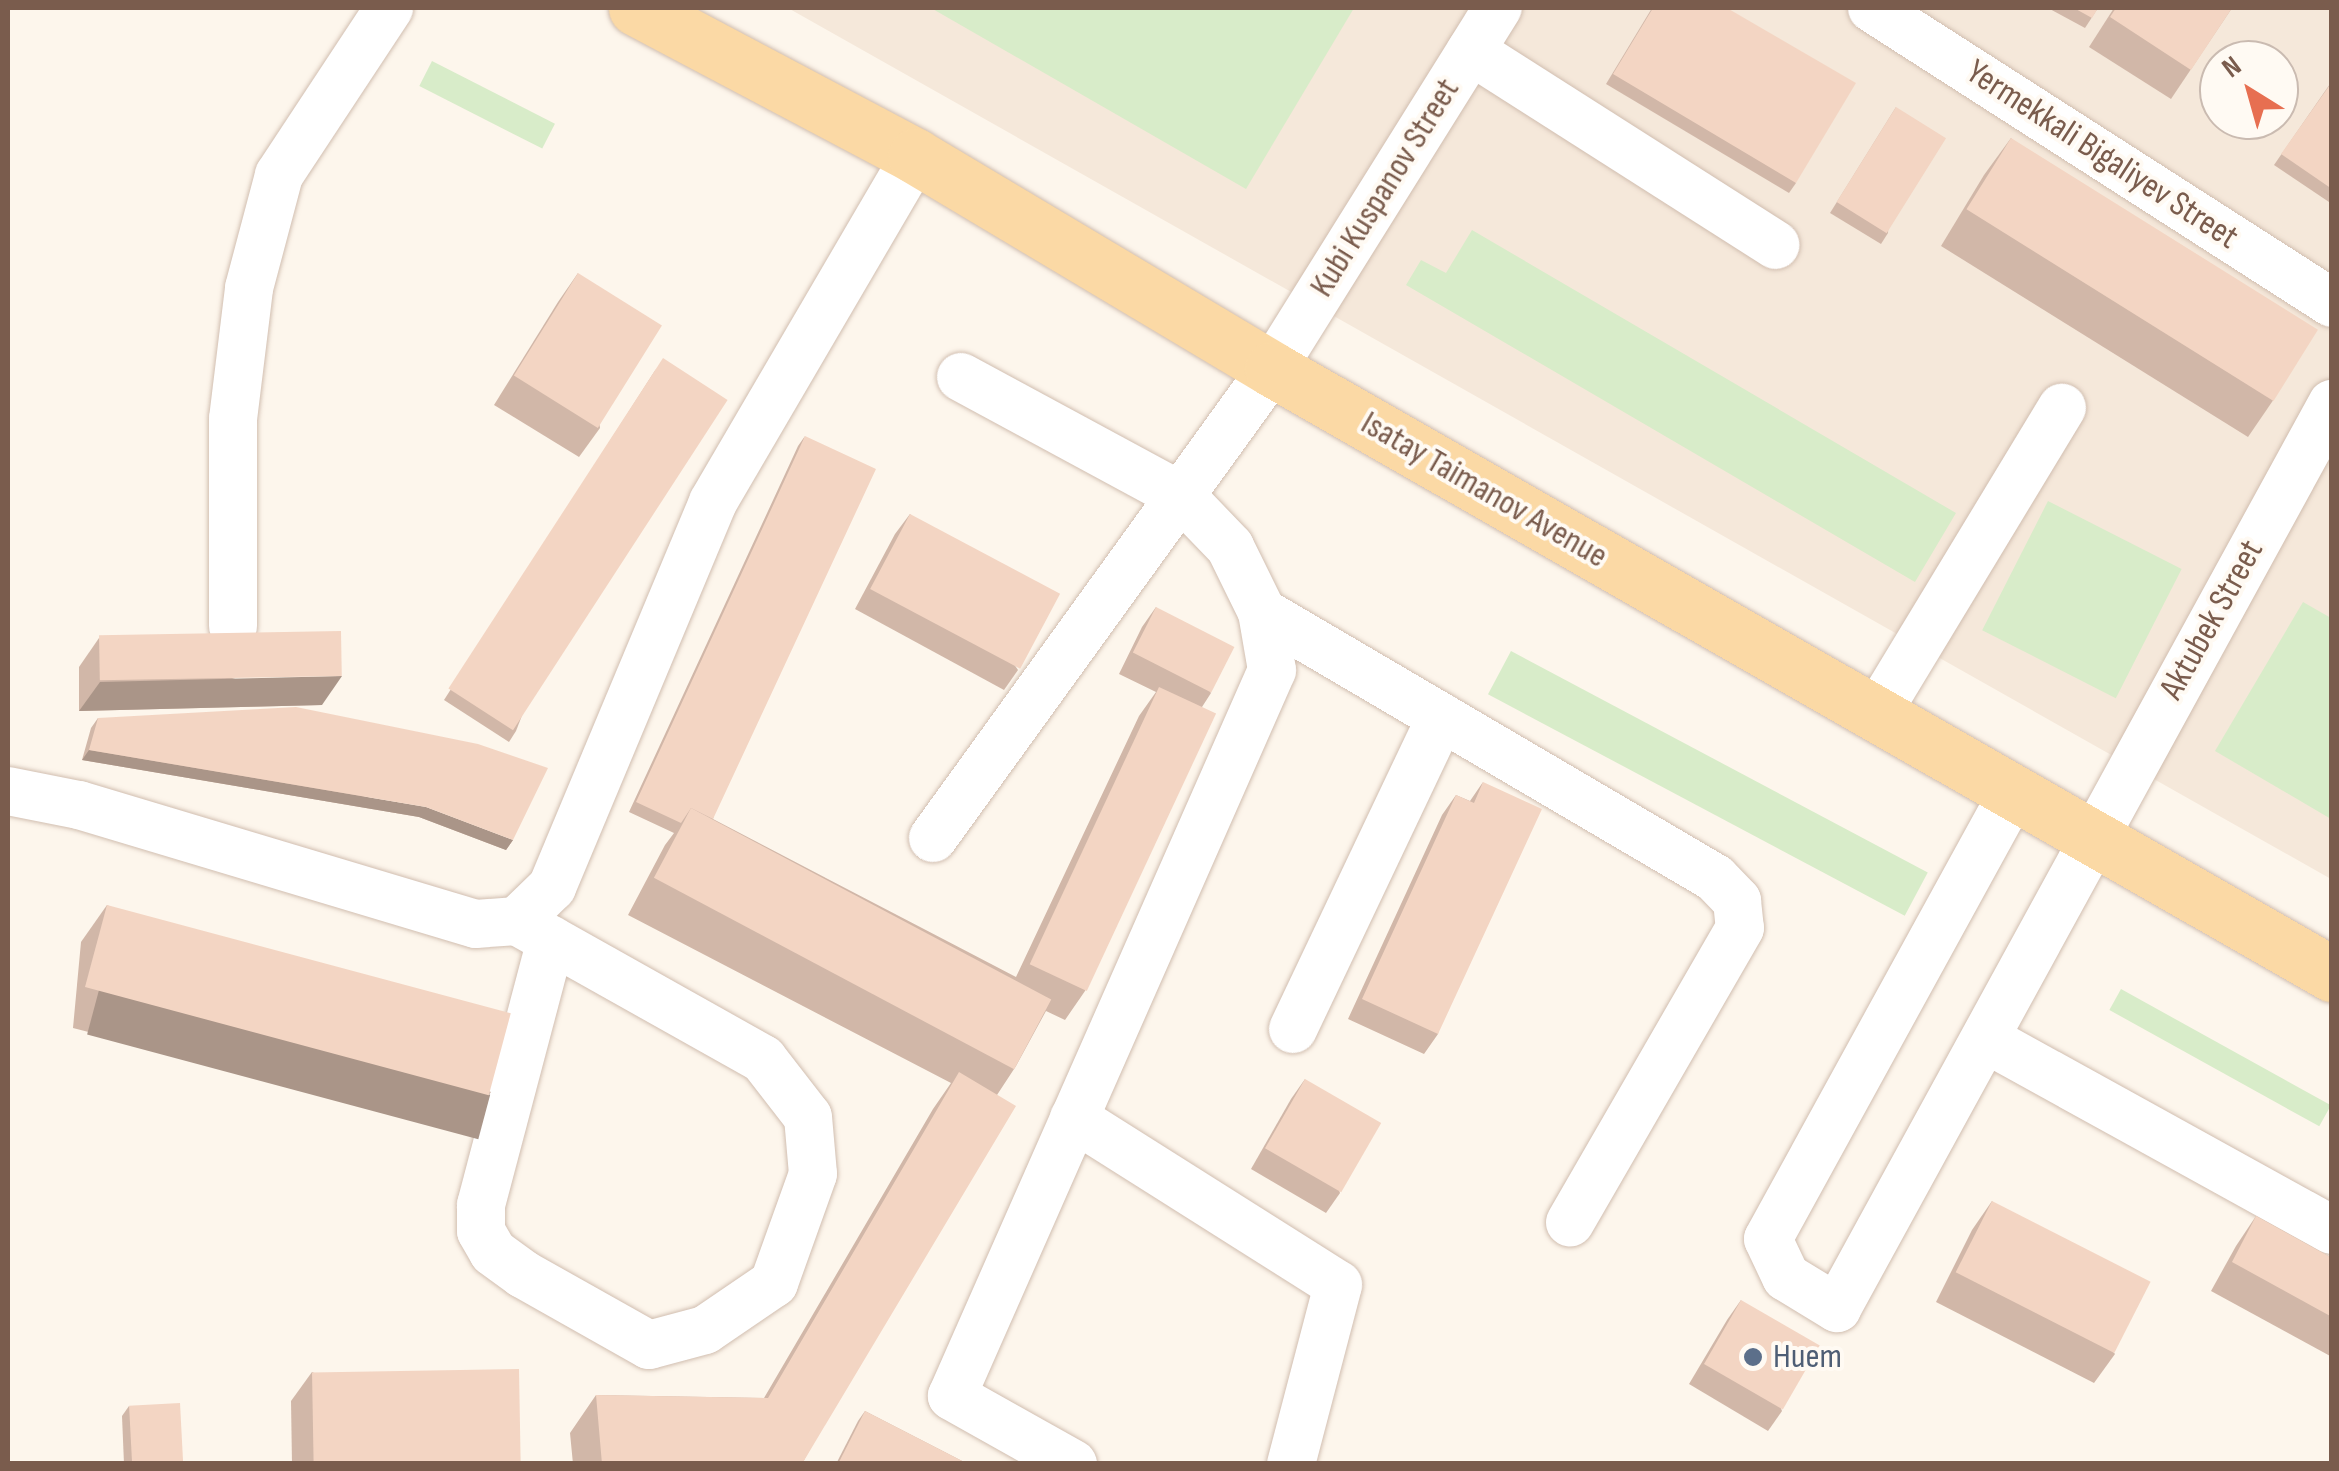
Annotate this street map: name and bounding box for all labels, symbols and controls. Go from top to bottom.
north arrow [2199,40,2299,140]
text: N [2216,50,2248,85]
street label: Yermekkali Bigaliyev Street [1958,51,2246,259]
street label: Kubi Kuspanov Street [1301,71,1469,305]
street label: Isatay Taimanov Avenue [1353,402,1615,578]
street label: Aktubek Street [2151,533,2273,707]
place label: Ниет [1773,1336,1842,1378]
marker: Ниет [1742,1346,1764,1368]

